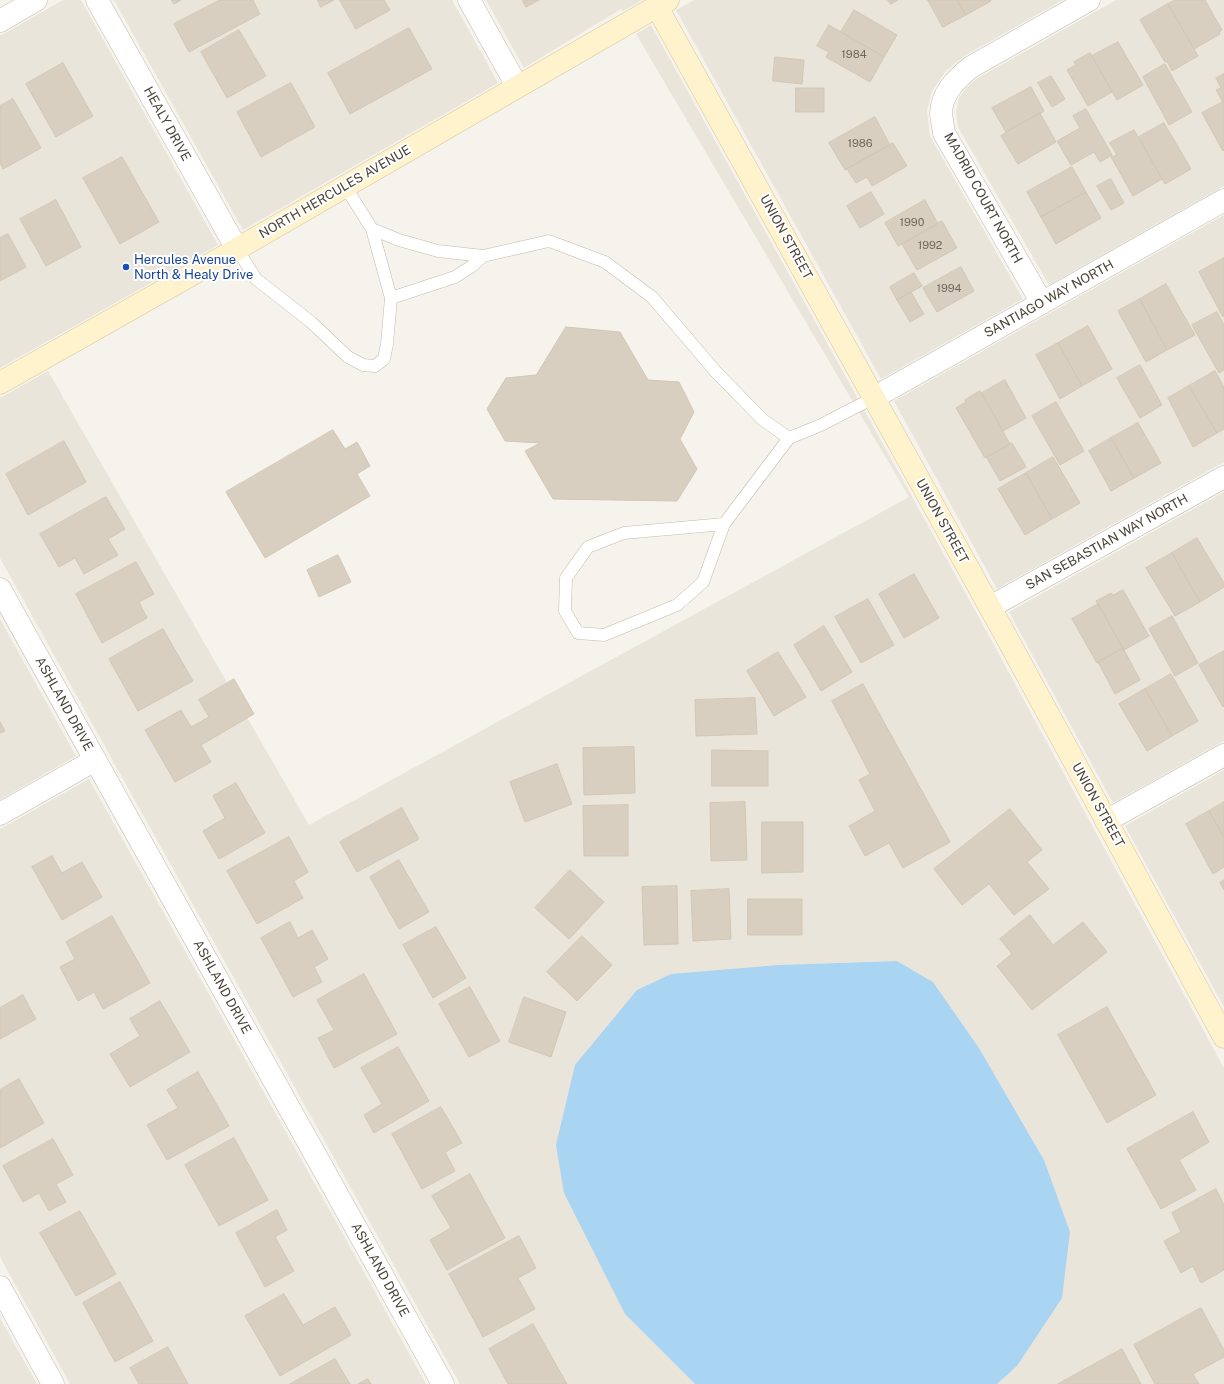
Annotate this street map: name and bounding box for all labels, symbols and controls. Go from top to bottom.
house number: 1984 [841,48,867,62]
street label: HEALY DRIVE [140,84,194,164]
street label: MADRID COURT NORTH [941,130,1025,266]
house number: 1986 [847,137,873,151]
street label: NORTH HERCULES AVENUE [256,142,414,242]
street label: UNION STREET [756,192,816,282]
house number: 1990 [900,216,924,230]
house number: 1992 [918,239,942,253]
place label: Hercules Avenue North & Healy Drive [134,252,253,283]
street label: SANTIAGO WAY NORTH [981,257,1117,341]
marker: Hercules Avenue North & Healy Drive [121,262,131,272]
house number: 1994 [936,282,962,296]
street label: UNION STREET [912,476,972,566]
street label: SAN SEBASTIAN WAY NORTH [1023,491,1191,593]
street label: ASHLAND DRIVE [32,654,96,754]
street label: UNION STREET [1068,760,1128,850]
street label: ASHLAND DRIVE [190,937,254,1037]
street label: ASHLAND DRIVE [348,1220,412,1320]

